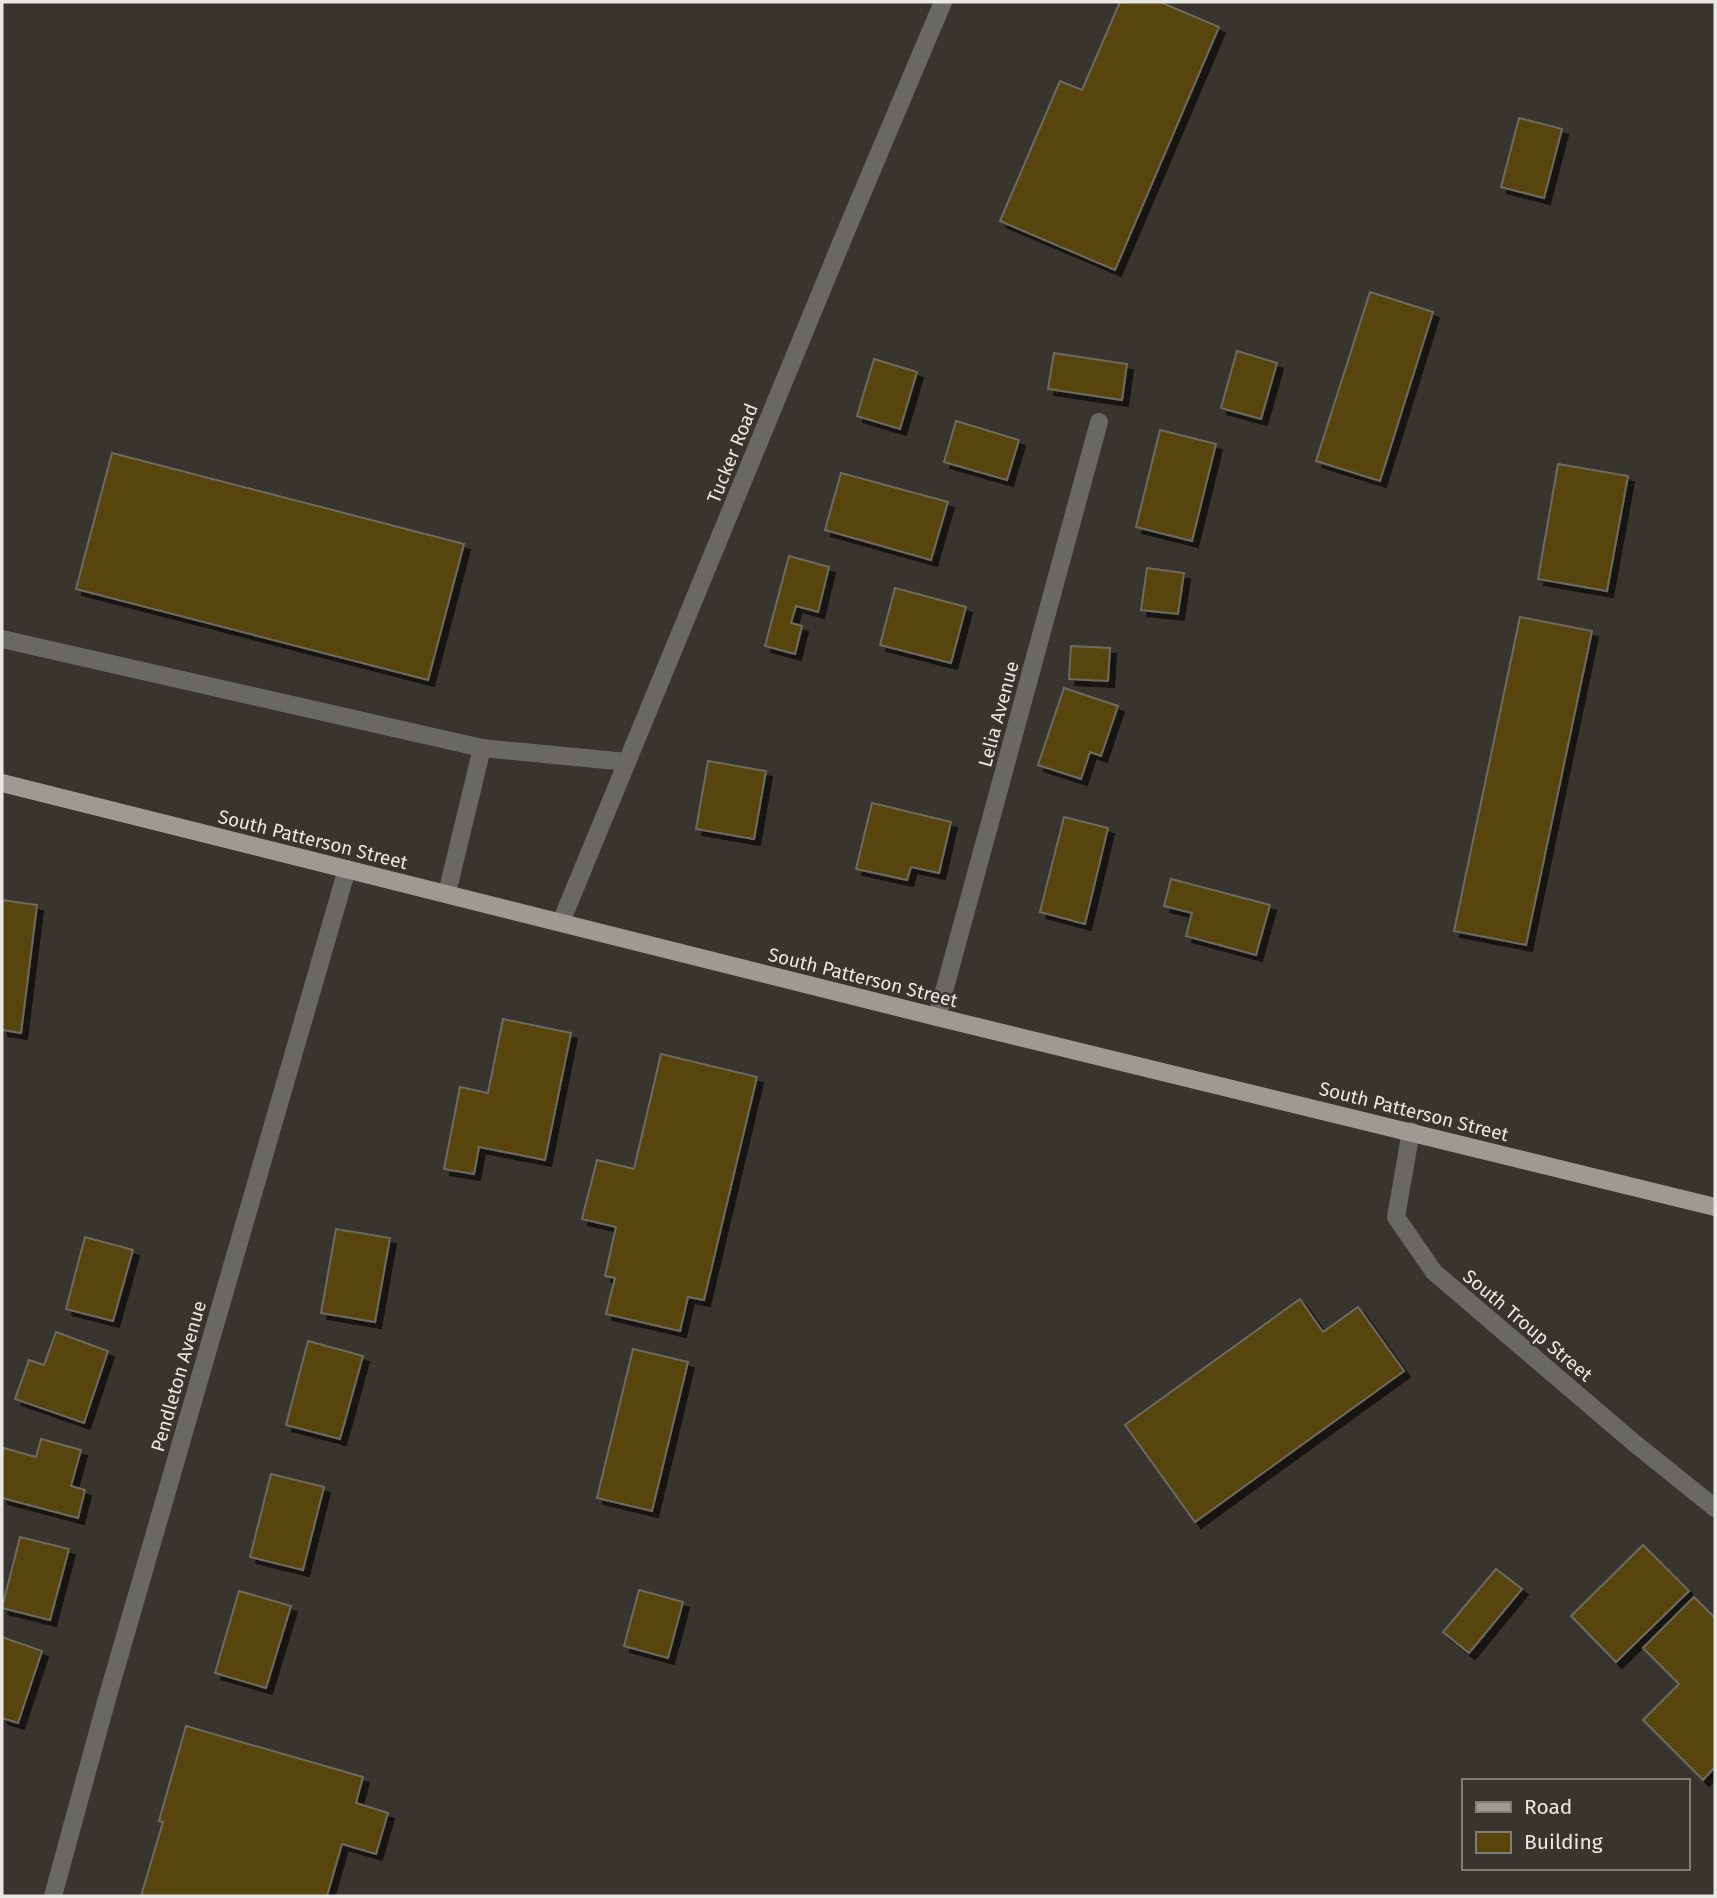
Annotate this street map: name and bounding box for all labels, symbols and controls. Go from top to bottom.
street label: Tucker Road [702,400,763,506]
street label: Lelia Avenue [973,659,1024,770]
street label: South Patterson Street [216,805,410,874]
street label: South Patterson Street [766,943,960,1012]
street label: South Patterson Street [1317,1077,1511,1146]
street label: South Troup Street [1458,1265,1597,1386]
street label: Pendleton Avenue [146,1298,211,1454]
legend [1462,1779,1689,1870]
text: Road [1524,1794,1572,1820]
text: Building [1524,1829,1603,1855]

